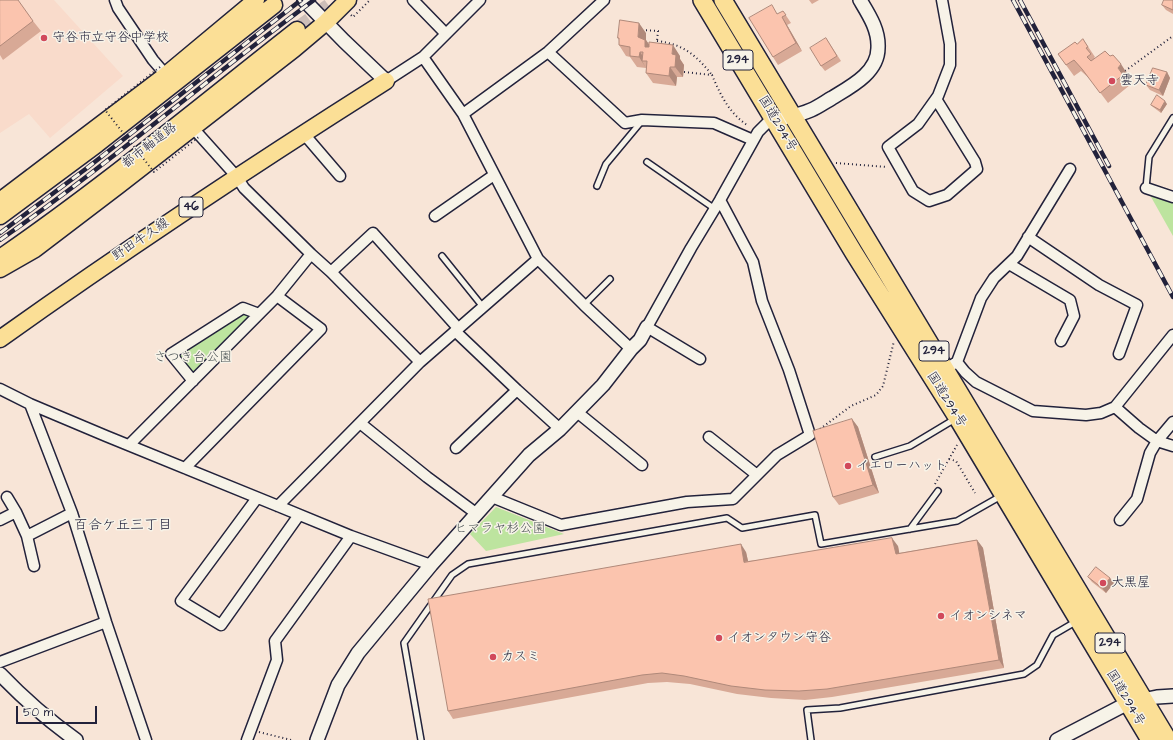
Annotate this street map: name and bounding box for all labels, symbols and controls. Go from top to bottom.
place label: 守谷市立守谷中学校 [52,30,169,46]
marker: 守谷市立守谷中学校 [39,33,49,43]
road number: 294 [723,50,753,70]
place label: 雲天寺 [1120,73,1159,89]
marker: 雲天寺 [1107,76,1117,86]
street label: 国道294号 [754,93,800,155]
street label: 都市軸道路 [120,120,180,172]
road number: 46 [179,197,203,217]
street label: 野田牛久線 [110,215,172,265]
road number: 294 [919,341,949,361]
park label: さつき台公園 [154,350,232,366]
street label: 国道294号 [923,369,969,431]
place label: イエローハット [856,458,947,474]
marker: イエローハット [843,461,853,471]
district label: 百合ケ丘三丁目 [74,518,172,534]
park label: ヒマラヤ杉公園 [455,521,545,537]
place label: 大黒屋 [1111,575,1150,591]
marker: 大黒屋 [1098,578,1108,588]
place label: イオンシネマ [949,608,1027,624]
marker: イオンシネマ [936,611,946,621]
place label: イオンタウン守谷 [727,630,831,646]
marker: イオンタウン守谷 [714,633,724,643]
road number: 294 [1095,633,1125,653]
place label: カスミ [501,649,540,665]
marker: カスミ [488,652,498,662]
street label: 国道294号 [1102,667,1148,729]
scale bar [18,698,99,724]
text: 50 m [23,704,53,721]

